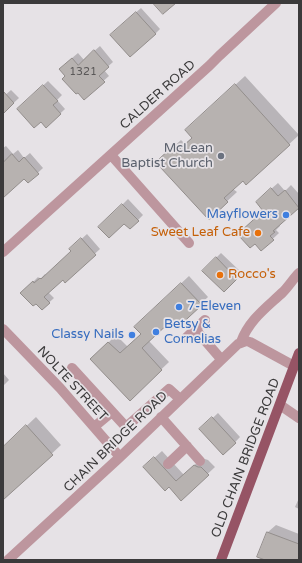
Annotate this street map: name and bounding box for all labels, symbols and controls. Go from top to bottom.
street label: CALDER ROAD [117,57,199,133]
house number: 1321 [69,65,97,79]
place label: McLean Baptist Church [121,141,213,172]
marker: McLean Baptist Church [216,151,226,161]
place label: Mayflowers [206,207,278,223]
marker: Mayflowers [281,210,291,220]
place label: Sweet Leaf Cafe [151,225,250,241]
marker: Sweet Leaf Cafe [253,228,263,238]
place label: Rocco's [228,267,276,283]
marker: Rocco's [215,270,225,280]
place label: 7-Eleven [187,299,241,315]
marker: 7-Eleven [174,302,184,312]
place label: Betsy & Cornelias [164,317,221,348]
place label: Classy Nails [51,327,124,343]
marker: Betsy & Cornelias [151,327,161,337]
marker: Classy Nails [127,330,137,340]
street label: NOLTE STREET [33,343,111,425]
street label: OLD CHAIN BRIDGE ROAD [208,376,284,540]
street label: CHAIN BRIDGE ROAD [61,388,171,496]

